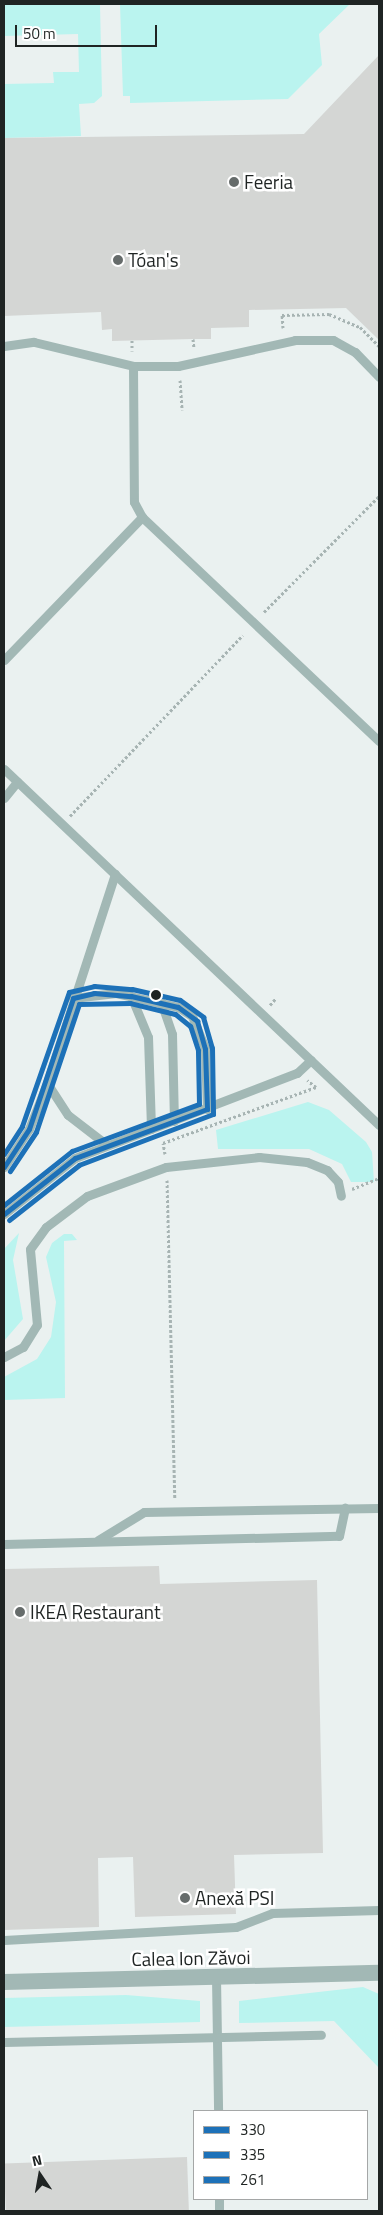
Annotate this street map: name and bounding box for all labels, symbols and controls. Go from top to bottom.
scale bar [18,15,160,47]
text: 50 m [23,22,56,45]
place label: Feeria [244,171,293,193]
marker: Feeria [228,176,240,188]
place label: Tóan's [128,249,178,271]
marker: Tóan's [112,254,124,266]
unlabelled marker [151,990,161,1000]
place label: IKEA Restaurant [30,1601,161,1623]
marker: IKEA Restaurant [14,1606,26,1618]
place label: Anexă PSI [195,1887,275,1909]
marker: Anexă PSI [179,1892,191,1904]
street label: Calea Ion Zăvoi [131,1946,251,1970]
legend [193,2110,368,2200]
text: 330 [240,2118,265,2141]
text: 335 [240,2143,265,2166]
text: N [30,2149,44,2171]
north arrow [15,2150,65,2200]
text: 261 [240,2168,265,2191]

